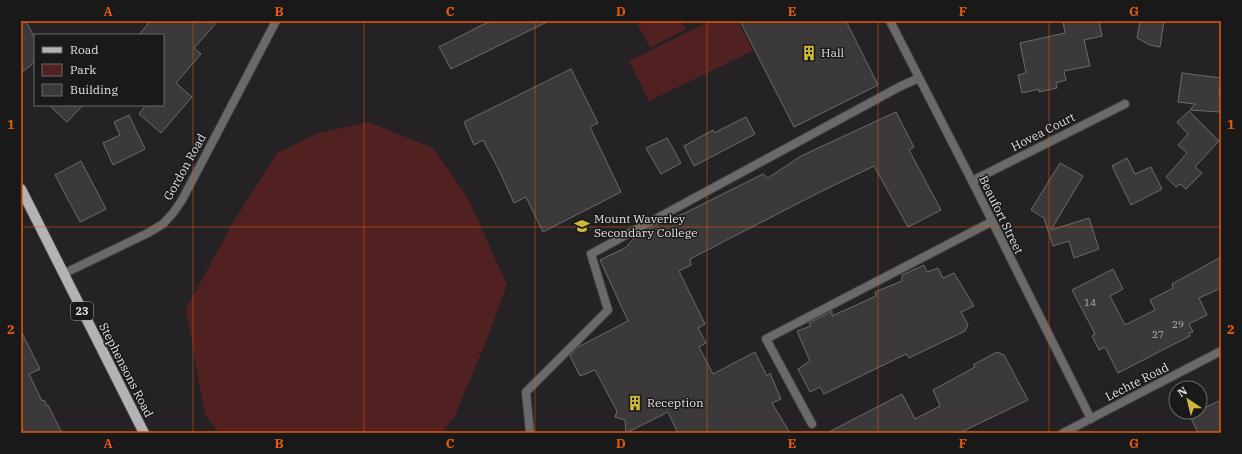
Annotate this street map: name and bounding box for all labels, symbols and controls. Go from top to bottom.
text: A [103,3,113,20]
text: B [274,3,284,20]
text: C [446,3,455,20]
text: D [616,3,626,20]
text: E [788,3,796,20]
text: F [959,3,967,20]
text: G [1129,3,1139,20]
legend [34,34,164,106]
text: Road [70,42,99,57]
building icon: Hall [800,44,818,62]
place label: Hall [821,45,845,60]
text: Park [70,62,96,77]
text: Building [70,82,118,97]
street label: Hovea Court [1008,109,1077,154]
text: 1 [7,116,15,133]
text: 1 [1227,116,1235,133]
street label: Gordon Road [160,131,209,203]
street label: Beaufort Street [976,173,1027,256]
place label: Mount Waverley Secondary College [594,211,698,240]
school or university icon: Mount Waverley Secondary College [573,217,591,235]
house number: 14 [1084,296,1096,309]
road number: 23 [71,302,93,320]
house number: 29 [1172,318,1184,331]
street label: Stephensons Road [96,320,157,420]
text: 2 [7,321,15,338]
text: 2 [1227,321,1235,338]
house number: 27 [1152,328,1164,341]
street label: Lechte Road [1102,359,1171,404]
north arrow [1168,380,1208,420]
text: N [1175,383,1190,400]
building icon: Reception [626,394,644,412]
place label: Reception [647,395,704,410]
text: A [103,435,113,452]
text: B [274,435,284,452]
text: C [446,435,455,452]
text: D [616,435,626,452]
text: E [788,435,796,452]
text: F [959,435,967,452]
text: G [1129,435,1139,452]

